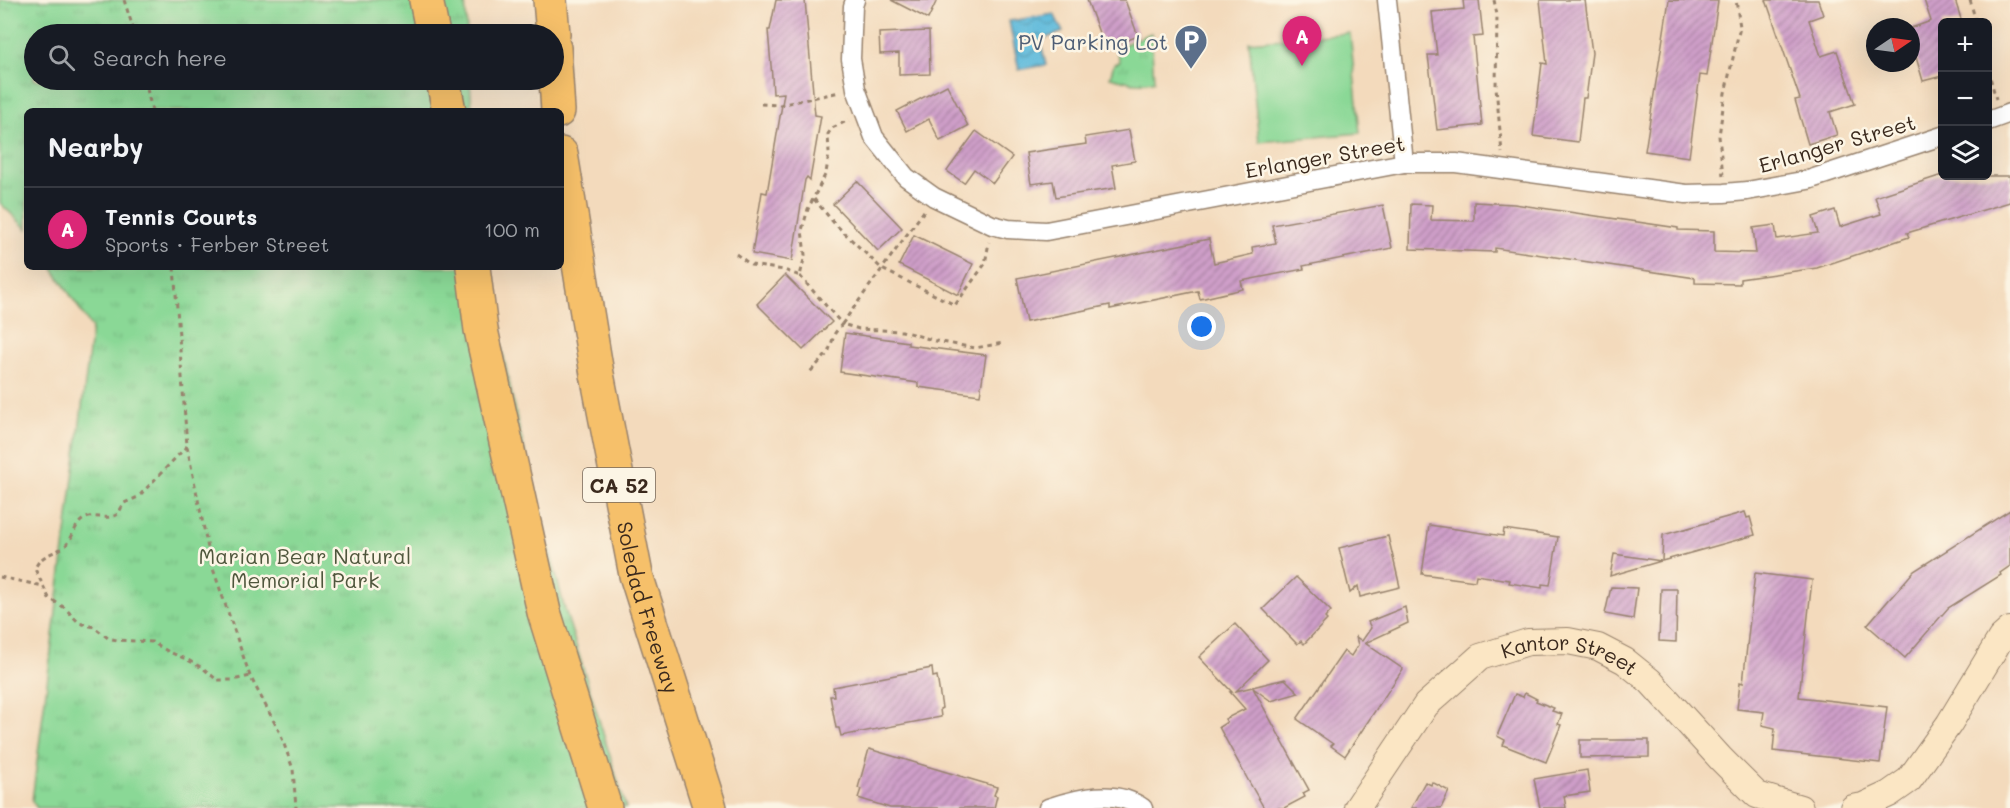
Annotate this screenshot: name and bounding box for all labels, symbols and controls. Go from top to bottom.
pin: A [1282,16,1322,66]
north arrow [1866,18,1920,72]
map controls [1938,18,1992,180]
button: + [1938,18,1992,72]
parking icon: PV Parking Lot [1173,23,1209,70]
search box [24,24,564,90]
place label: PV Parking Lot [1018,28,1168,55]
icon: search [45,41,78,74]
text: Search here [93,43,227,72]
button: − [1938,72,1992,126]
street label: Erlanger Street [1755,108,1919,178]
button: layers [1938,126,1992,180]
street label: Erlanger Street [1243,129,1407,183]
text: Nearby [48,130,143,164]
text: Tennis Courts [105,202,257,231]
text: A [61,216,74,242]
text: 100 m [484,216,540,242]
text: Sports · Ferber Street [105,231,329,257]
your location [1187,312,1216,341]
road number: CA 52 [583,468,655,502]
street label: Soledad Freeway [612,519,686,696]
park label: Marian Bear Natural Memorial Park [199,542,411,593]
street label: Kantor Street [1497,627,1644,680]

